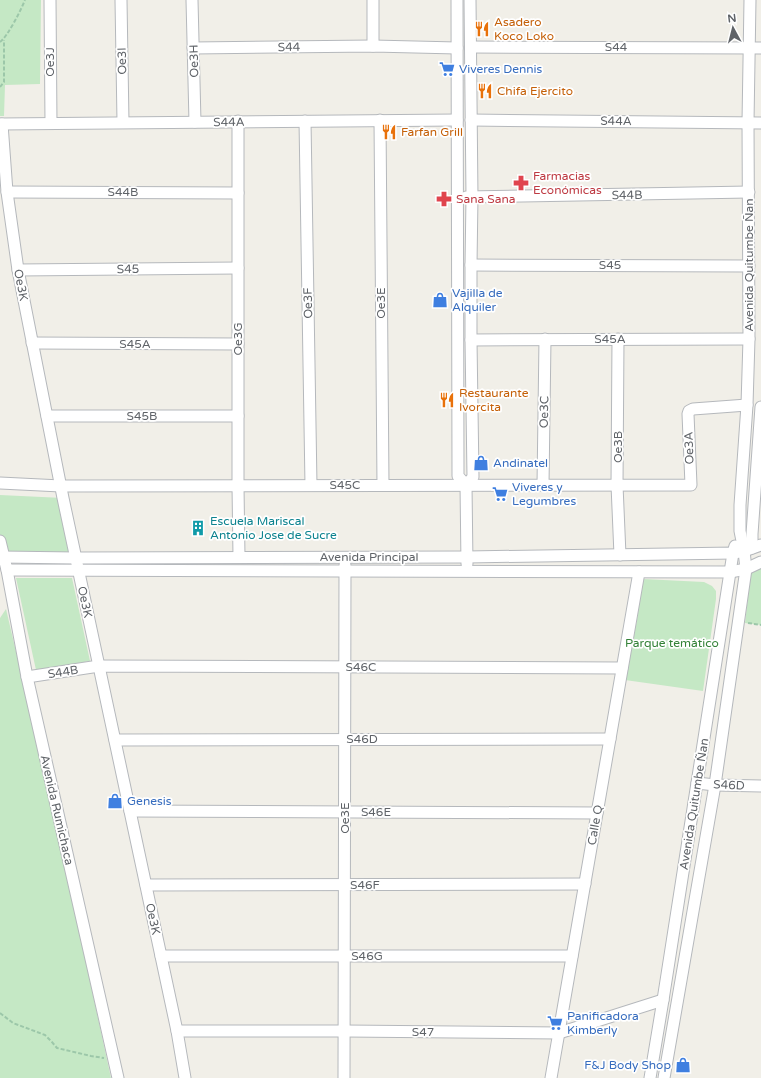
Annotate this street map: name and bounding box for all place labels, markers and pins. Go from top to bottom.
place label: Asadero Koco Loko [494,15,554,43]
restaurant icon: Asadero Koco Loko [473,20,491,38]
supermarket icon: Viveres Dennis [438,60,456,78]
place label: Viveres Dennis [459,62,543,76]
restaurant icon: Chifa Ejercito [476,82,494,100]
place label: Chifa Ejercito [497,84,573,98]
restaurant icon: Farfan Grill [380,123,398,141]
place label: Farfan Grill [401,125,463,139]
place label: Farmacias Económicas [533,169,602,197]
pharmacy icon: Farmacias Económicas [512,174,530,192]
pharmacy icon: Sana Sana [435,190,453,208]
place label: Sana Sana [456,192,516,206]
place label: Vajilla de Alquiler [452,286,503,314]
shop icon: Vajilla de Alquiler [431,291,449,309]
place label: Restaurante Ivorcita [459,386,529,414]
restaurant icon: Restaurante Ivorcita [438,391,456,409]
shop icon: Andinatel [472,454,490,472]
place label: Andinatel [493,456,548,470]
place label: Viveres y Legumbres [512,480,576,508]
supermarket icon: Viveres y Legumbres [491,485,509,503]
place label: Escuela Mariscal Antonio Jose de Sucre [210,514,337,542]
building icon: Escuela Mariscal Antonio Jose de Sucre [189,519,207,537]
shop icon: Genesis [106,792,124,810]
place label: Genesis [127,794,172,808]
place label: Panificadora Kimberly [567,1009,639,1037]
supermarket icon: Panificadora Kimberly [546,1014,564,1032]
shop icon: F&J Body Shop [674,1056,692,1074]
place label: F&J Body Shop [584,1058,671,1072]

